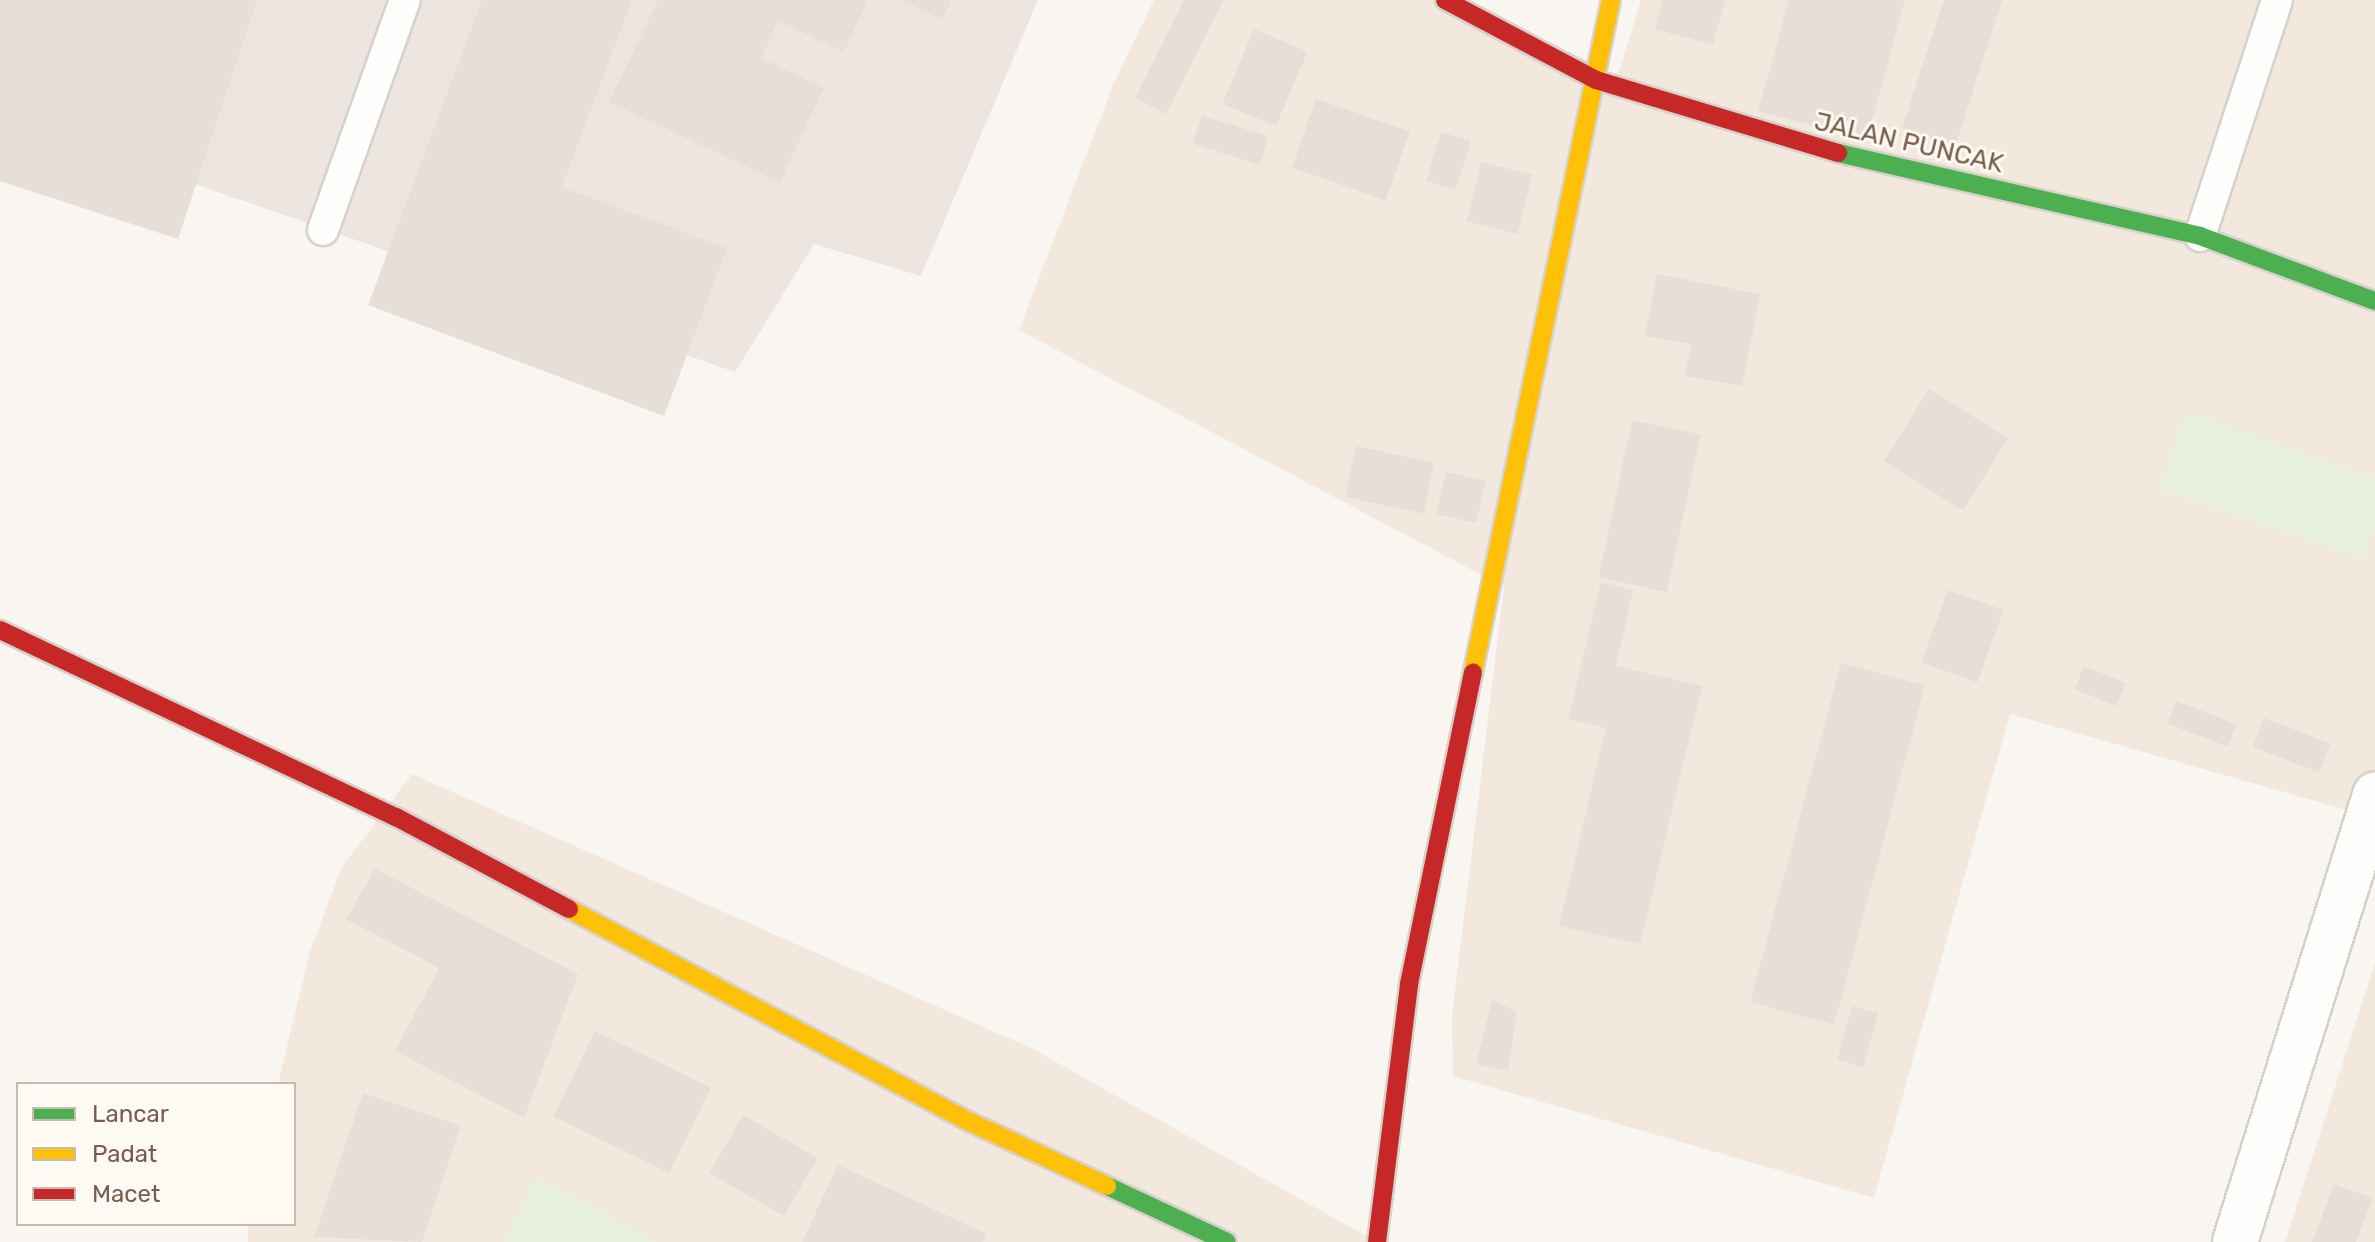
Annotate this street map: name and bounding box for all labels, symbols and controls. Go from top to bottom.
street label: JALAN PUNCAK [1811,106,2007,180]
legend [16,1082,296,1226]
text: Lancar [92,1100,169,1128]
text: Padat [92,1140,157,1168]
text: Macet [92,1180,160,1208]

